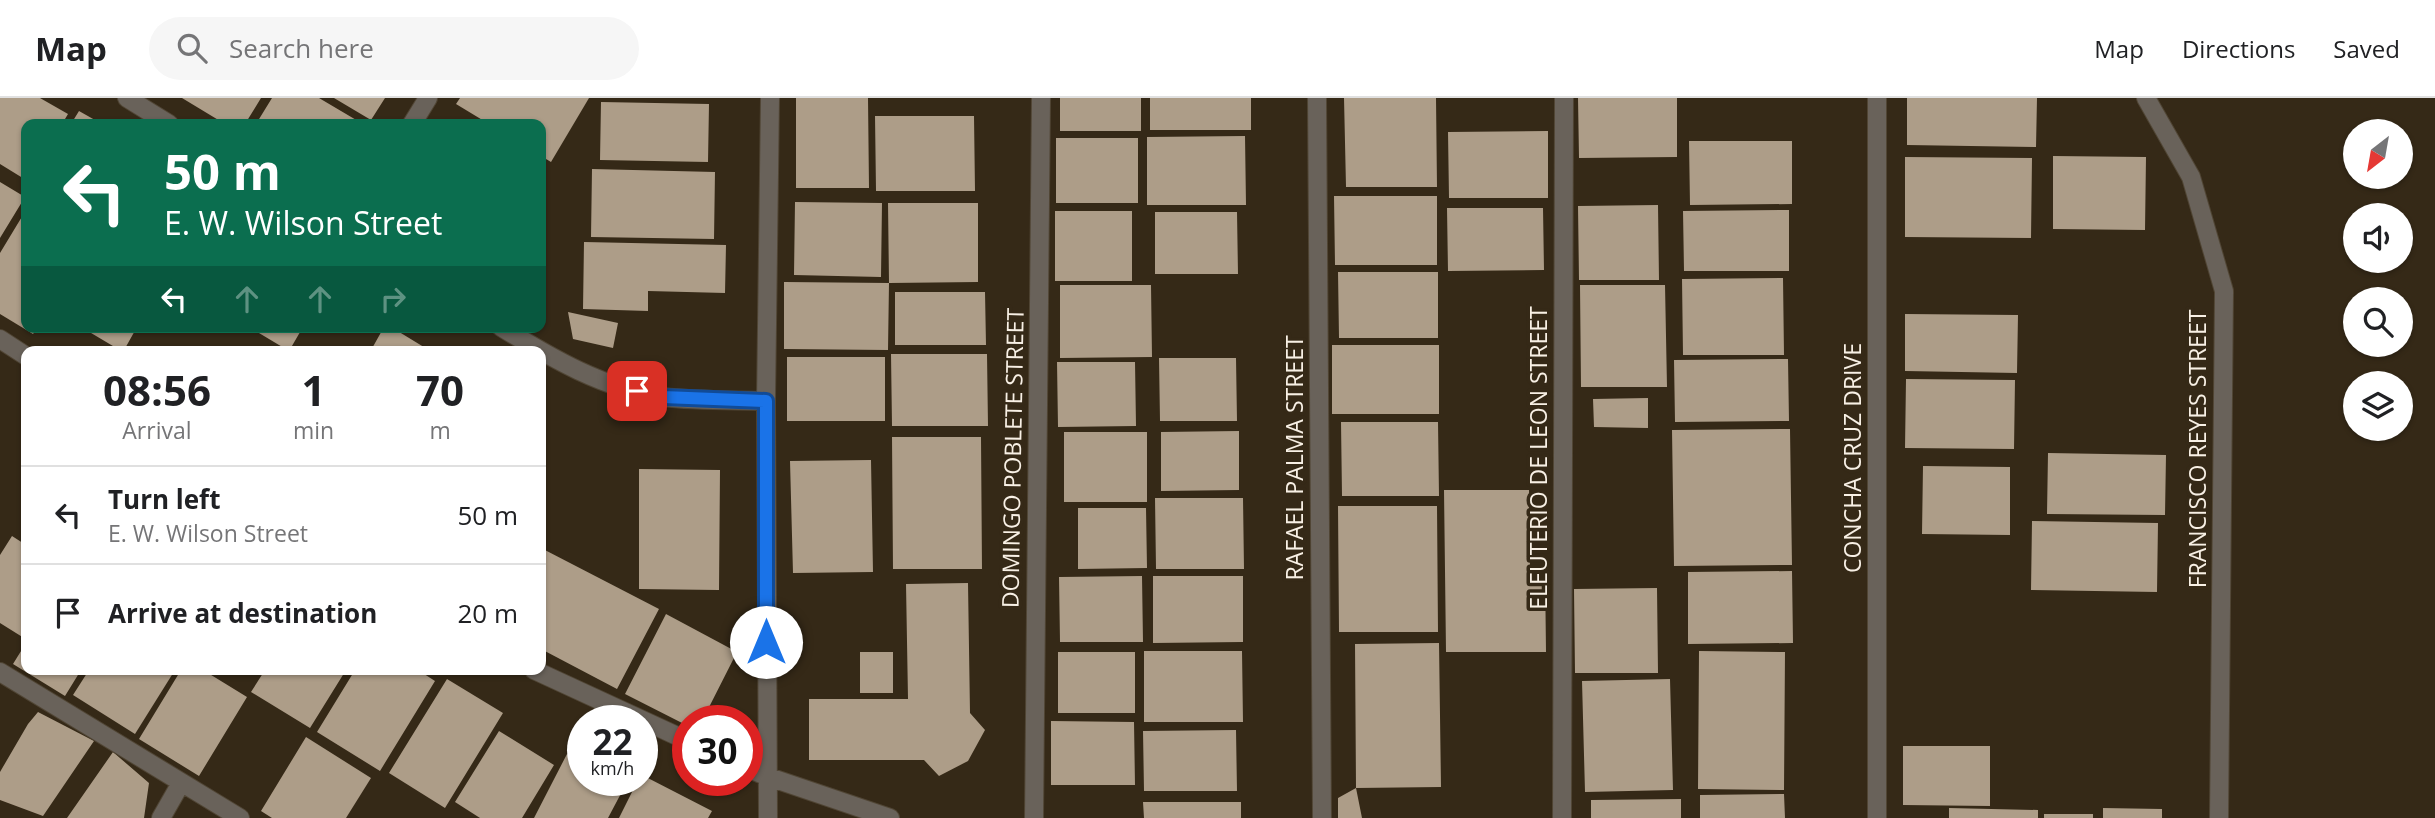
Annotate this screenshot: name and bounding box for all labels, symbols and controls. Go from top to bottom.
search box [149,17,639,80]
text: Map [35,26,107,71]
icon: search [173,29,211,67]
text: Search here [229,30,374,66]
text: Map [2094,32,2144,65]
text: Directions [2182,32,2295,65]
text: Saved [2333,32,2400,65]
north arrow [2343,119,2413,189]
map controls [2343,119,2413,441]
text: 50 m [164,138,281,204]
icon: left [49,147,140,238]
text: E. W. Wilson Street [164,201,442,244]
button: sound [2343,203,2413,273]
icon: left [155,280,193,318]
icon: ahead [228,280,266,318]
icon: ahead [301,280,339,318]
icon: right [374,280,412,318]
button: search [2343,287,2413,357]
street label: ELEUTERIO DE LEON STREET [1522,306,1554,610]
street label: DOMINGO POBLETE STREET [993,307,1031,608]
street label: FRANCISCO REYES STREET [2181,309,2213,588]
street label: RAFAEL PALMA STREET [1278,335,1310,581]
street label: CONCHA CRUZ DRIVE [1836,343,1868,573]
text: 08:56 [103,361,211,418]
text: 1 [301,361,326,418]
text: 70 [416,361,464,418]
pin [607,361,667,421]
button: layers [2343,371,2413,441]
icon: arrive [618,372,656,410]
text: Arrival [122,414,192,446]
text: min [293,414,334,446]
text: m [429,414,451,446]
text: Turn left [108,481,220,517]
icon: left [49,496,87,534]
text: 50 m [457,497,518,533]
text: E. W. Wilson Street [108,517,308,549]
icon: arrive [49,594,87,632]
text: Arrive at destination [108,595,377,631]
text: 20 m [457,595,518,631]
position arrow [729,605,803,679]
speed limit sign: 30 [672,705,763,796]
text: 22 [592,718,633,765]
text: km/h [591,756,634,780]

